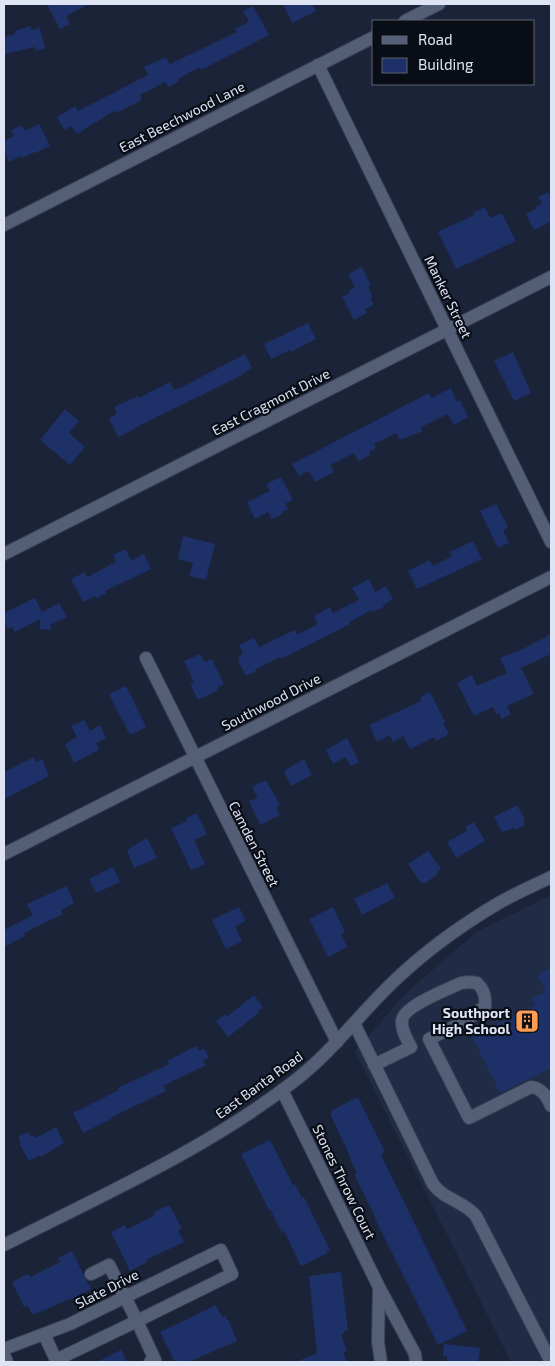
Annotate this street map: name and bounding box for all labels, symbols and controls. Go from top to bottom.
legend [372,20,535,85]
text: Road [418,30,453,48]
text: Building [418,55,474,73]
street label: East Beechwood Lane [116,77,248,156]
street label: Manker Street [421,253,476,341]
street label: East Cragmont Drive [209,364,333,439]
street label: Southwood Drive [218,669,323,734]
street label: Camden Street [226,798,283,889]
place label: Southport High School [432,1004,510,1037]
building icon: Southport High School [514,1008,540,1034]
street label: East Banta Road [212,1047,306,1122]
street label: Stones Throw Court [309,1122,380,1242]
street label: Slate Drive [72,1265,141,1312]

